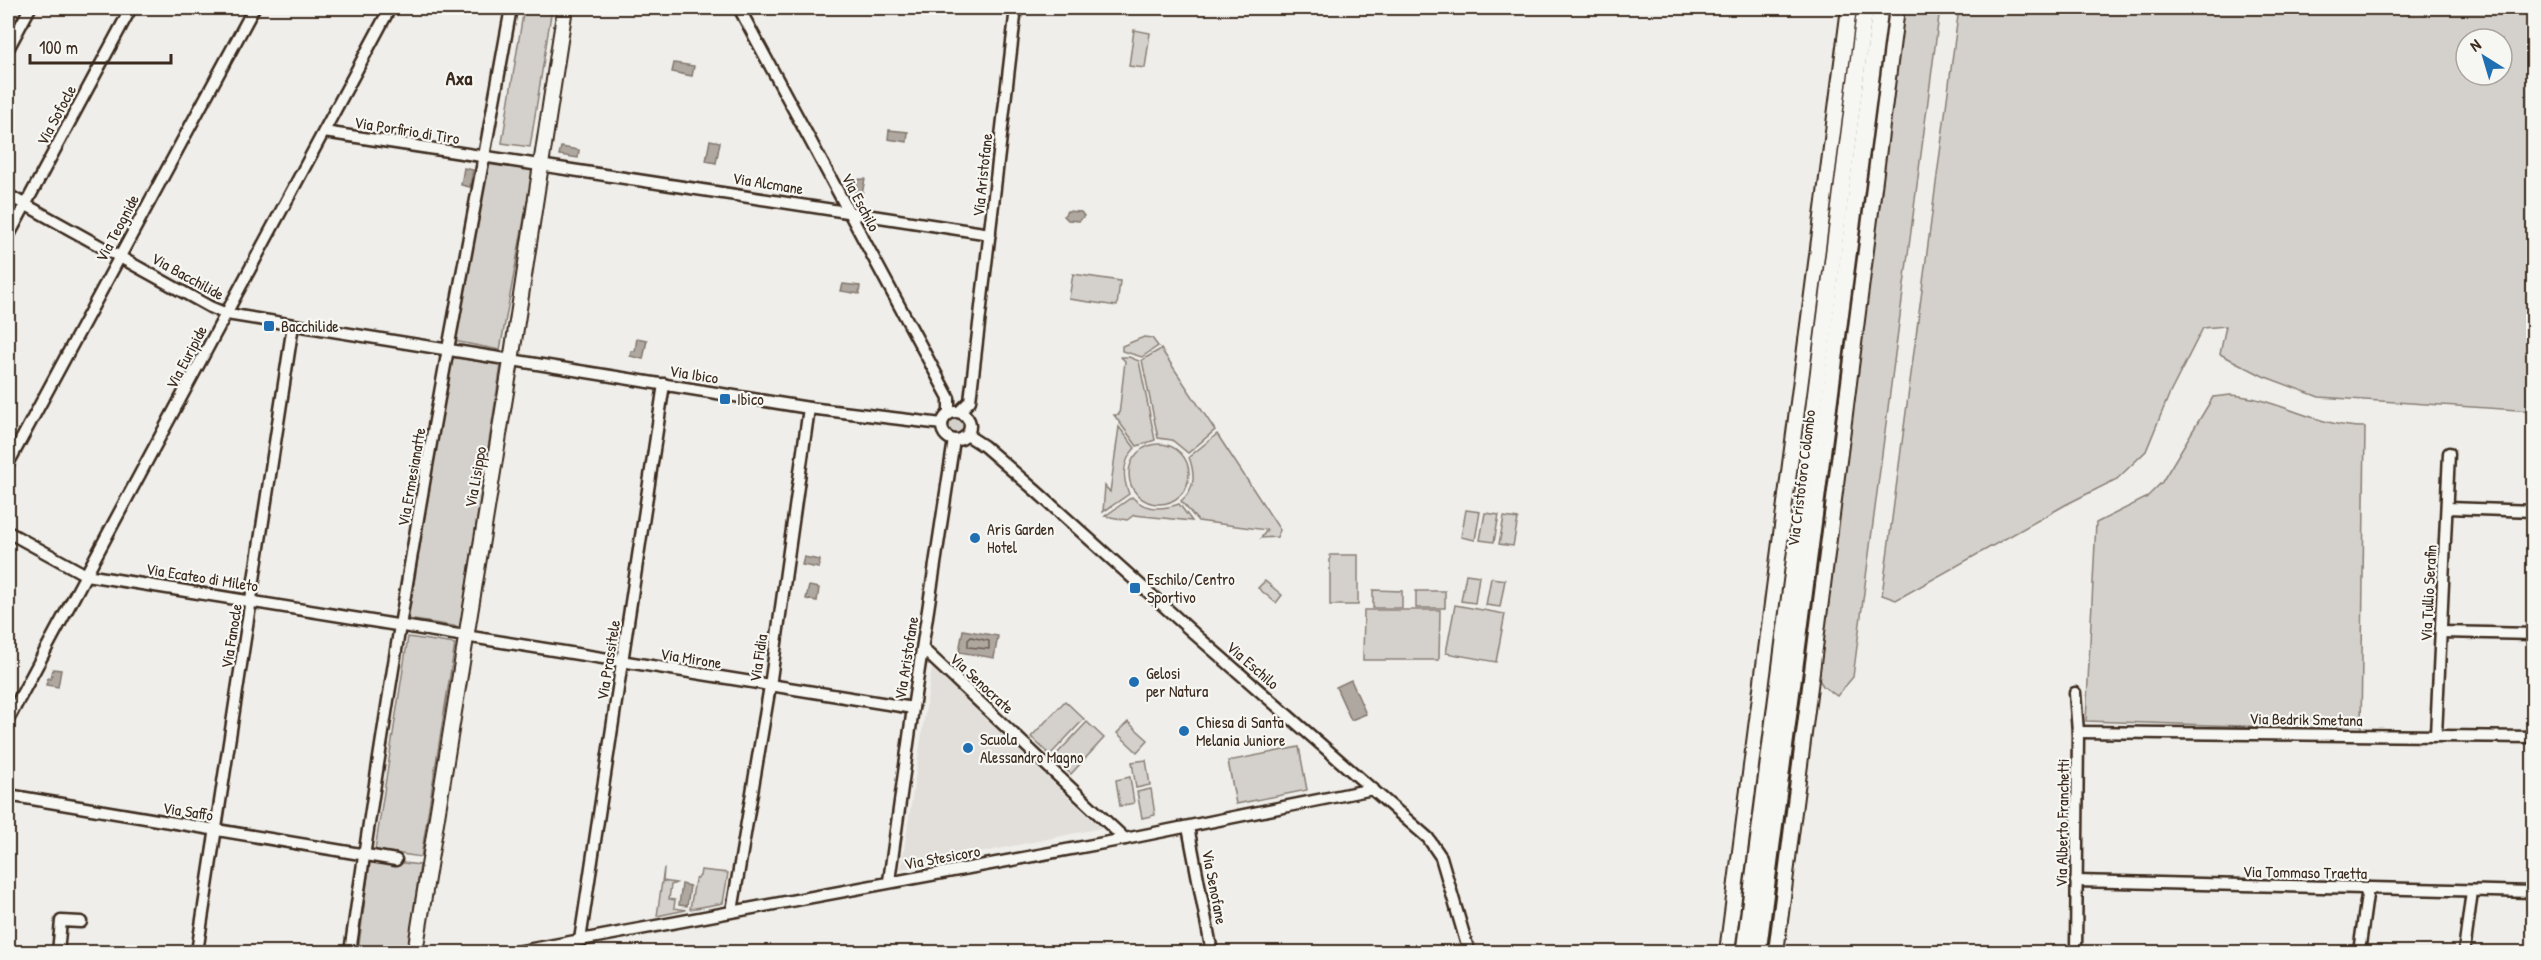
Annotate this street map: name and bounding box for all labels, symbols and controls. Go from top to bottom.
scale bar [30,27,171,65]
north arrow [2454,27,2514,87]
text: N [2465,33,2485,56]
text: 100 m [39,35,78,60]
district label: Axa [446,64,472,91]
street label: Via Sofocle [31,80,81,149]
street label: Via Porfirio di Tiro [353,111,462,149]
street label: Via Aristofane [967,132,997,218]
street label: Via Alcmane [731,167,806,200]
street label: Via Eschilo [837,169,886,235]
street label: Via Teognide [90,190,144,266]
street label: Via Bacchilide [148,247,229,305]
place label: Bacchilide [281,315,339,337]
marker: Bacchilide [262,319,276,333]
street label: Via Euripide [160,321,212,393]
street label: Via Ibico [668,359,721,389]
place label: Ibico [737,388,764,410]
marker: Ibico [718,392,732,406]
street label: Via Cristoforo Colombo [1782,408,1820,548]
street label: Via Ermesianatte [391,425,431,528]
street label: Via Lisippo [459,444,491,509]
place label: Aris Garden Hotel [987,518,1054,558]
marker: Aris Garden Hotel [968,531,982,545]
street label: Via Tullio Serafin [2414,544,2442,642]
street label: Via Ecateo di Mileto [144,557,260,597]
place label: Eschilo/Centro Sportivo [1147,568,1235,608]
marker: Eschilo/Centro Sportivo [1128,581,1142,595]
street label: Via Fanocle [215,601,247,670]
street label: Via Aristofane [889,614,924,701]
street label: Via Prassitele [591,618,625,702]
street label: Via Fidia [744,633,772,683]
street label: Via Eschilo [1222,636,1284,694]
street label: Via Mirone [659,642,724,674]
street label: Via Senocrate [945,648,1019,719]
place label: Gelosi per Natura [1146,662,1208,702]
marker: Gelosi per Natura [1127,675,1141,689]
street label: Via Bedrik Smetana [2249,707,2363,731]
place label: Chiesa di Santa Melania Juniore [1196,711,1286,751]
marker: Chiesa di Santa Melania Juniore [1177,724,1191,738]
place label: Scuola Alessandro Magno [980,728,1084,768]
marker: Scuola Alessandro Magno [961,741,975,755]
street label: Via Alberto Franchetti [2050,758,2074,888]
street label: Via Saffo [161,796,215,826]
street label: Via Stesicoro [902,839,982,874]
street label: Via Senofane [1197,848,1233,927]
street label: Via Tommaso Traetta [2243,860,2367,884]

